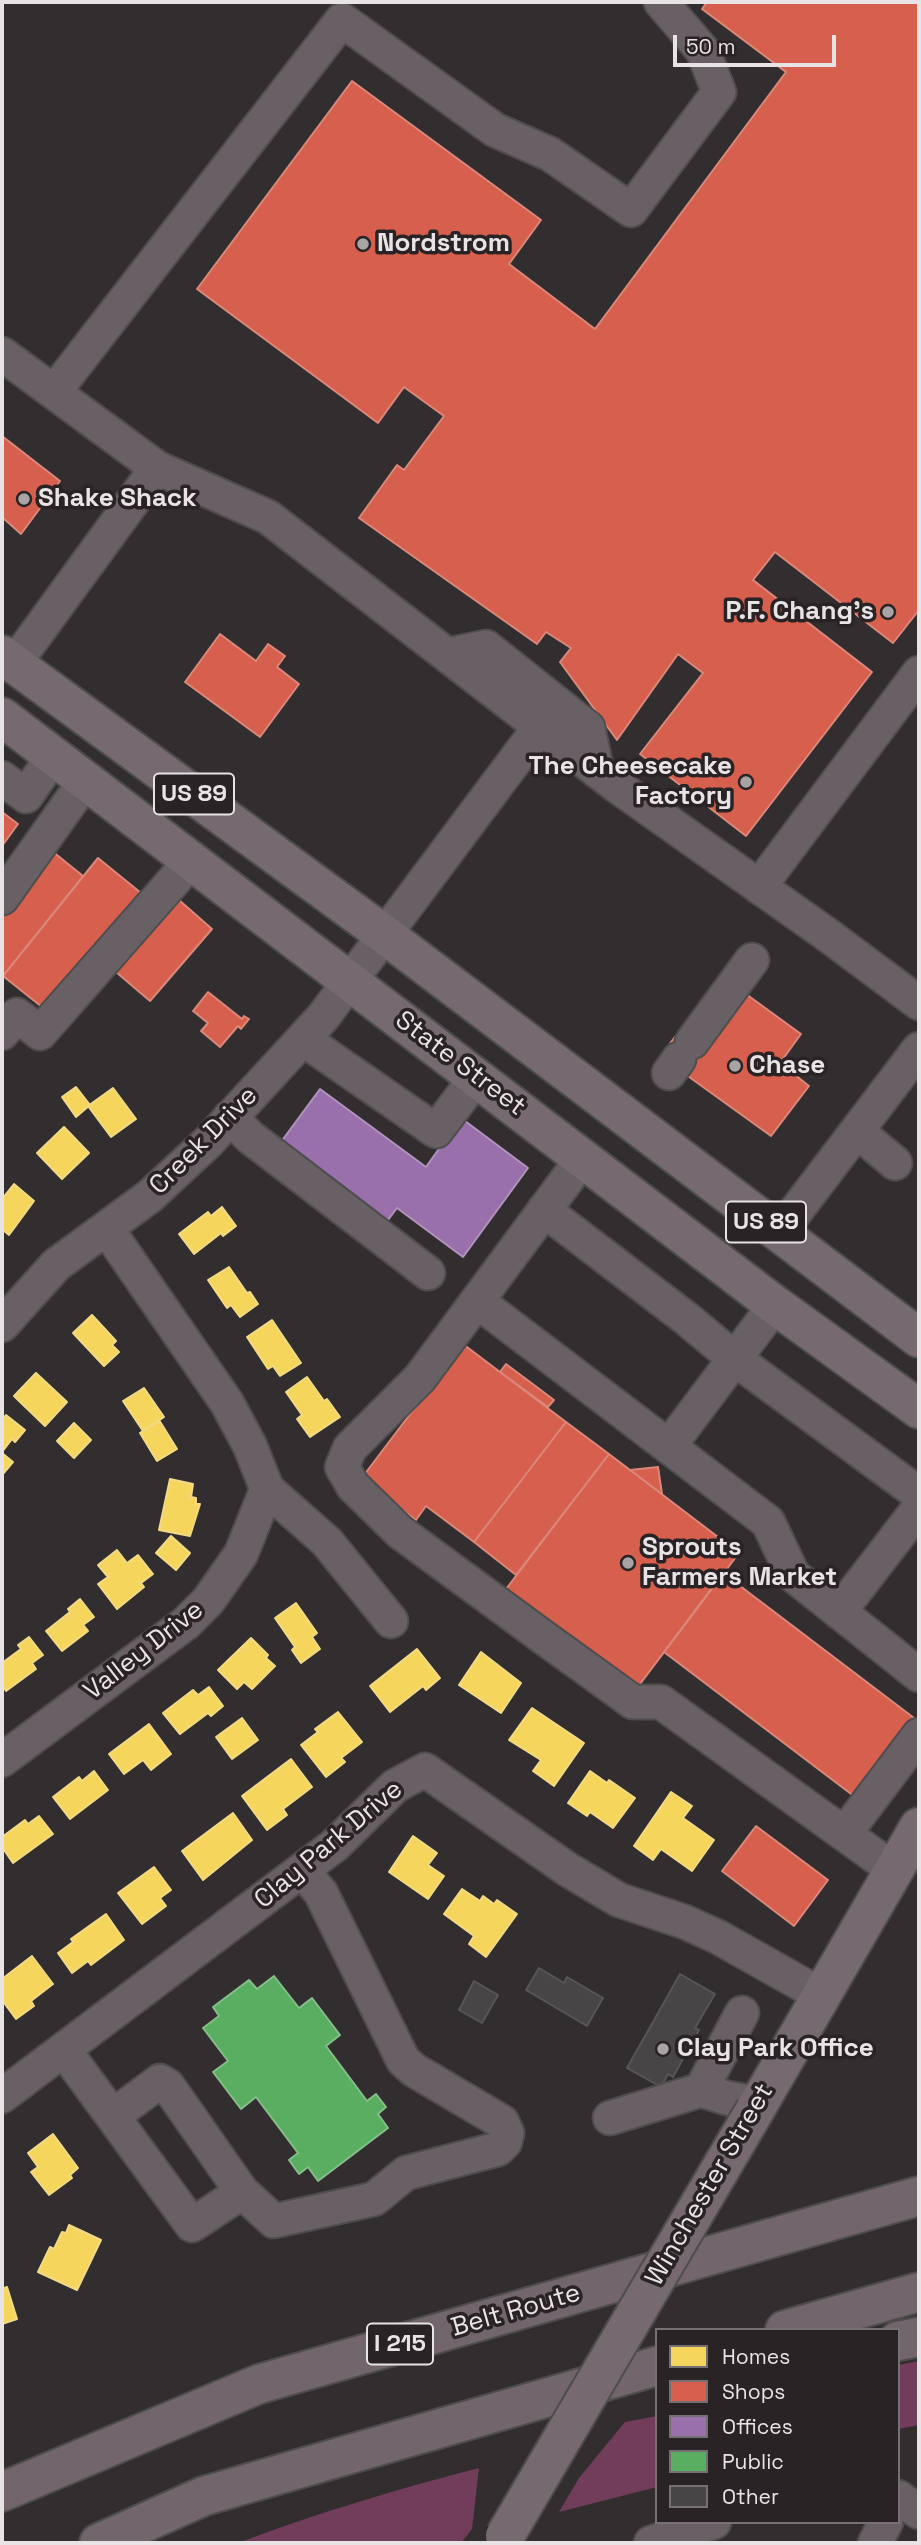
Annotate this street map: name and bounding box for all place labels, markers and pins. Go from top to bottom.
place label: Nordstrom [377,228,510,260]
marker: Nordstrom [355,236,371,252]
place label: Shake Shack [38,483,197,515]
marker: Shake Shack [16,491,32,507]
place label: P.F. Chang's [725,596,874,628]
marker: P.F. Chang's [880,604,896,620]
place label: The Cheesecake Factory [529,751,732,812]
marker: The Cheesecake Factory [738,774,754,790]
place label: Chase [749,1050,825,1082]
marker: Chase [727,1058,743,1074]
place label: Sprouts Farmers Market [642,1532,837,1594]
marker: Sprouts Farmers Market [620,1555,636,1571]
place label: Clay Park Office [677,2033,874,2065]
marker: Clay Park Office [655,2041,671,2057]

